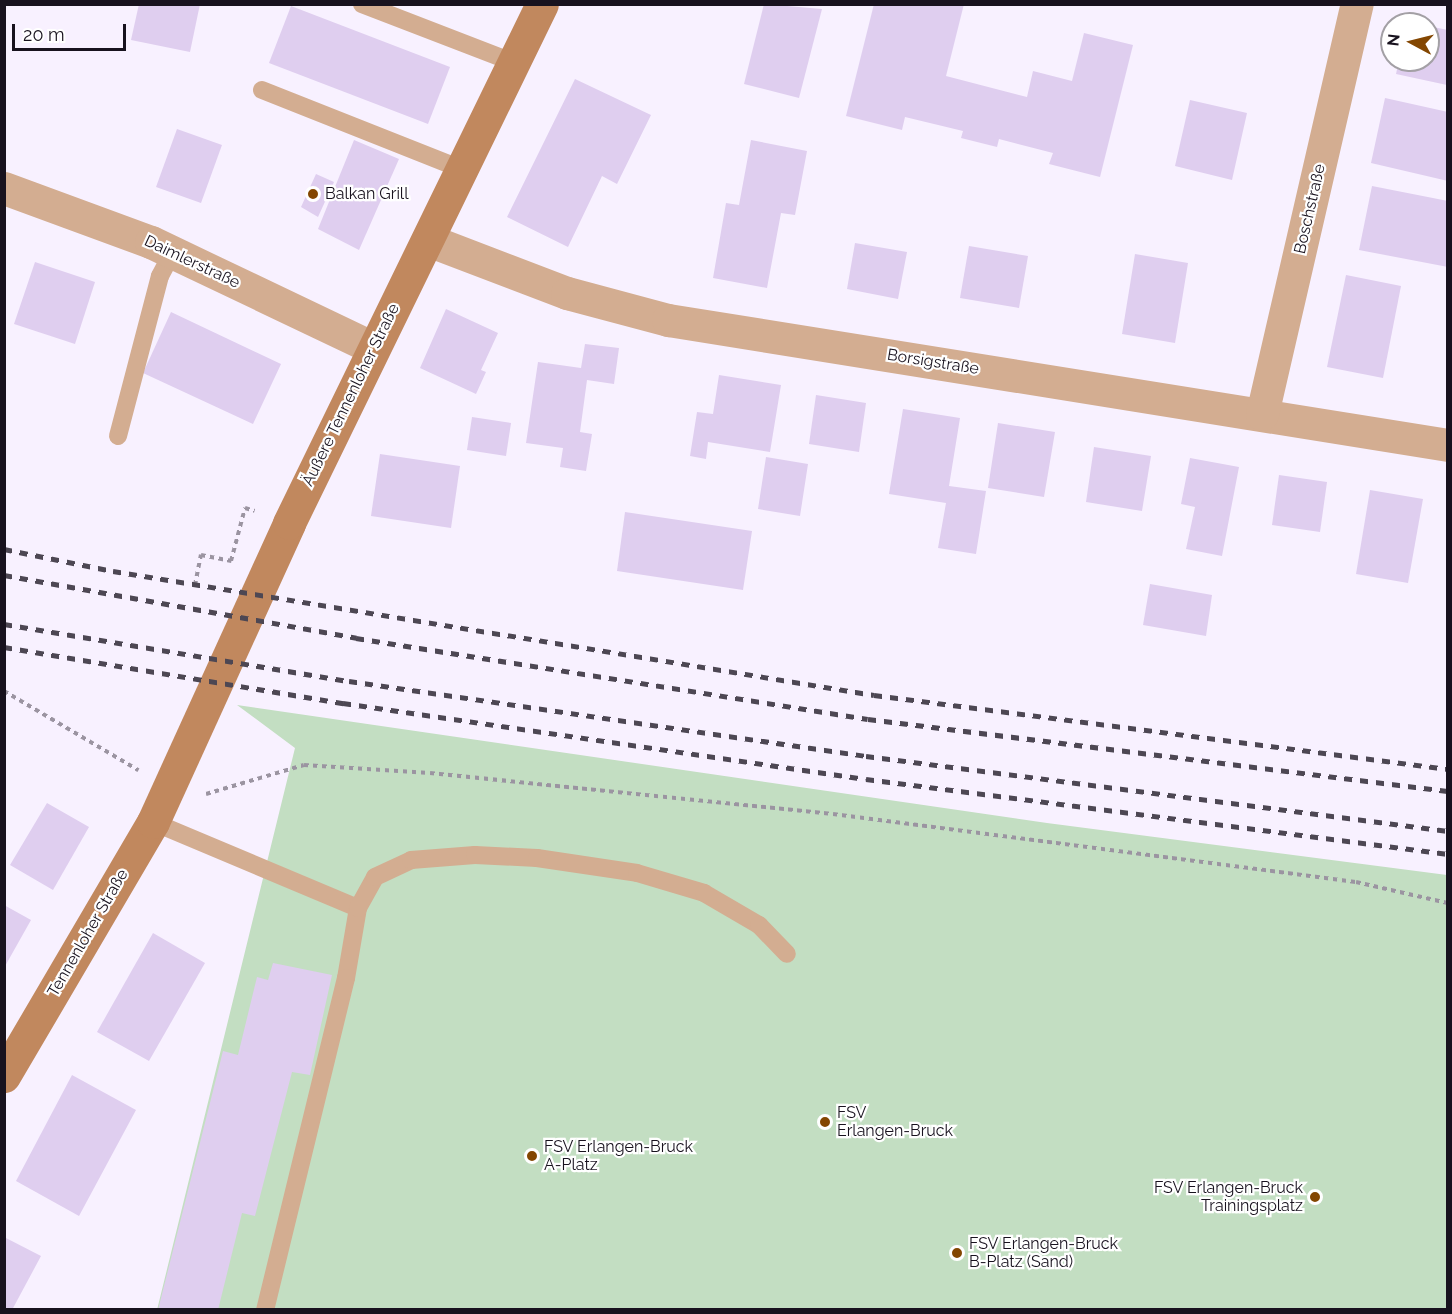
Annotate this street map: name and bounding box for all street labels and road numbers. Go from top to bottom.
street label: Boschstraße [1290,162,1330,256]
street label: Daimlerstraße [141,231,243,293]
street label: Äußere Tennenloher Straße [298,300,404,490]
street label: Borsigstraße [886,345,980,379]
street label: Tennenloher Straße [44,866,132,1000]

